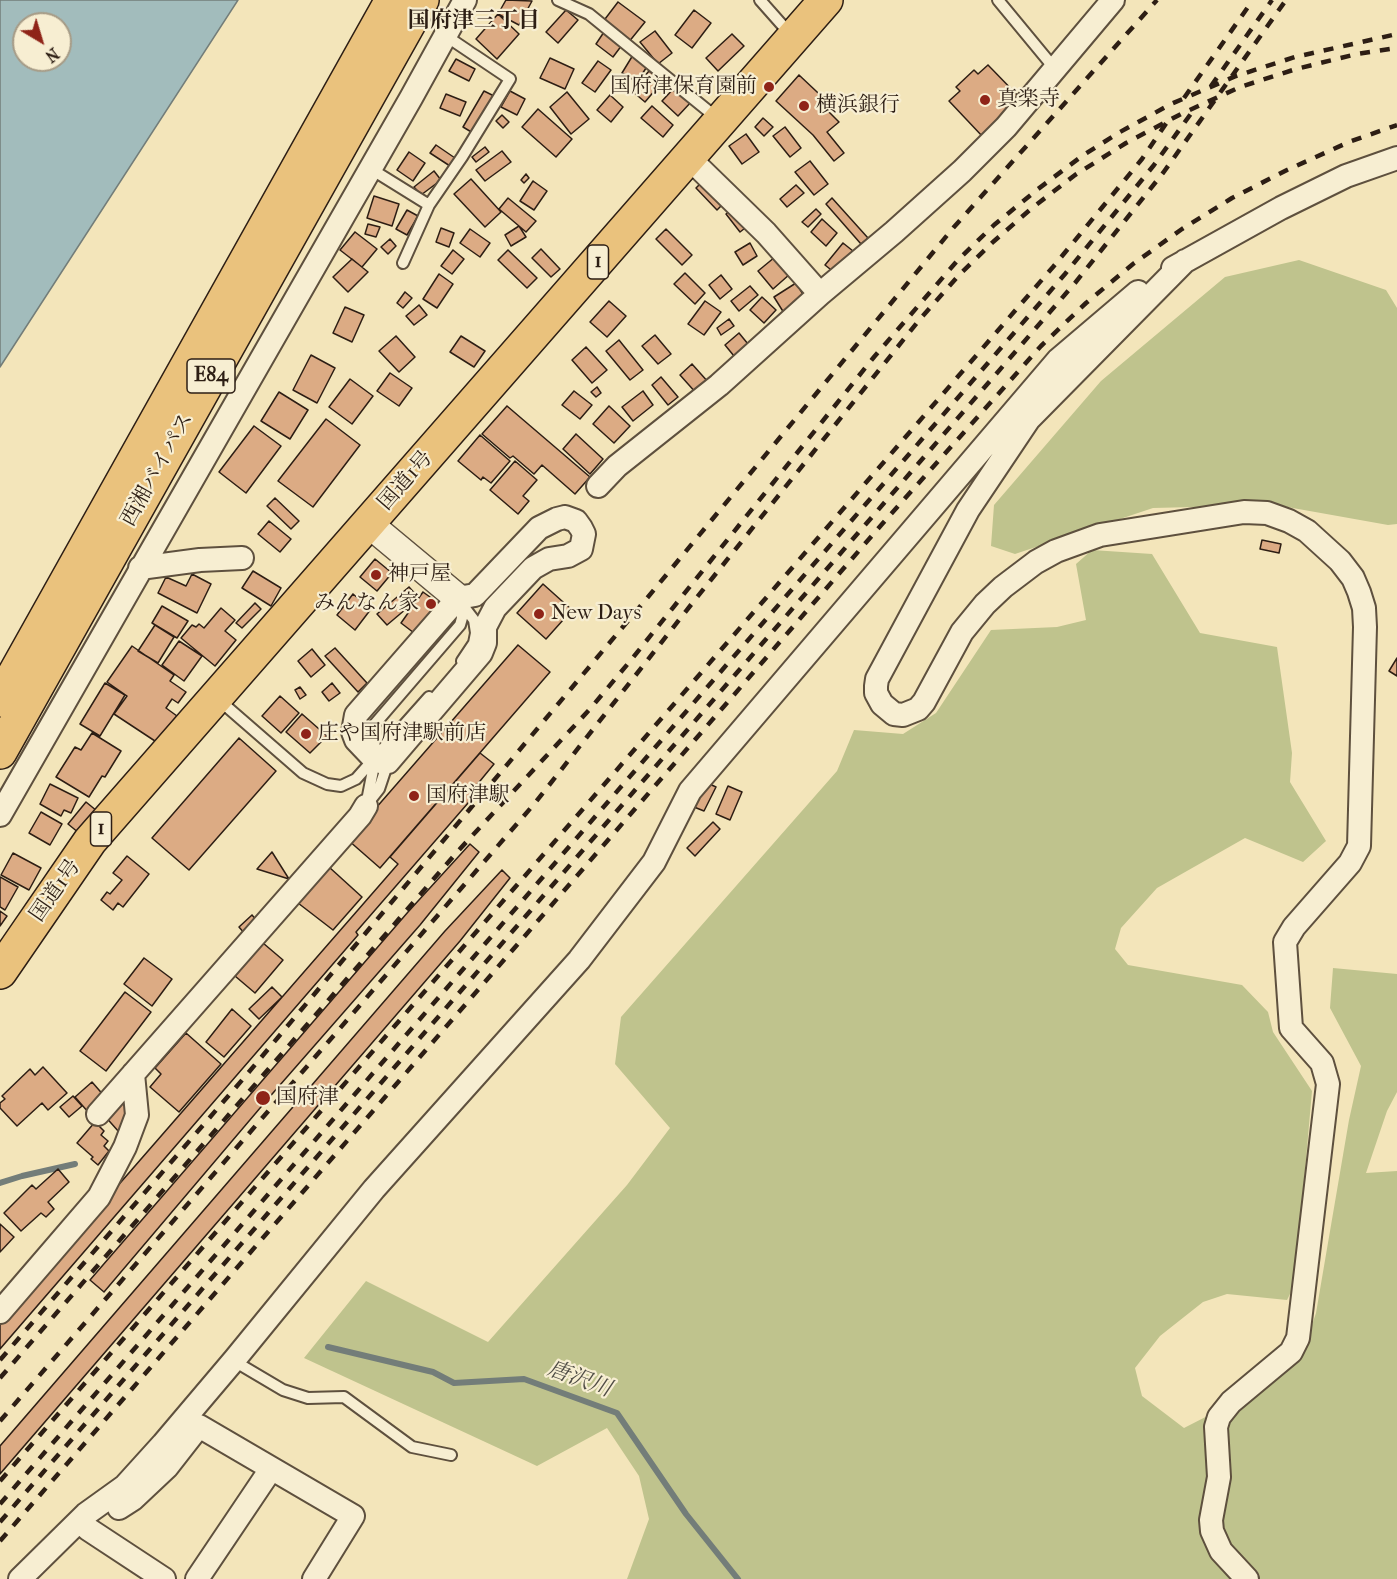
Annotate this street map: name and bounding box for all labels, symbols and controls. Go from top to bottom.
district label: 国府津三丁目 [408,9,540,35]
north arrow [12,12,72,72]
text: N [42,44,63,66]
place label: 国府津保育園前 [610,74,757,100]
marker: 国府津保育園前 [762,80,776,94]
place label: 真楽寺 [997,87,1060,113]
place label: 横浜銀行 [816,93,900,119]
marker: 真楽寺 [978,93,992,107]
marker: 横浜銀行 [797,99,811,113]
road number: 1 [588,245,608,279]
road number: E84 [187,359,235,393]
street label: 西湘バイパス [116,409,200,531]
street label: 国道1号 [373,446,439,516]
place label: 神戸屋 [388,562,451,588]
marker: 神戸屋 [369,568,383,582]
place label: みんなん家 [314,591,419,617]
marker: みんなん家 [424,597,438,611]
place label: New Days [551,601,641,627]
marker: New Days [532,607,546,621]
place label: 庄や国府津駅前店 [318,721,486,747]
marker: 庄や国府津駅前店 [299,727,313,741]
place label: 国府津駅 [426,783,510,809]
marker: 国府津駅 [407,789,421,803]
road number: 1 [90,812,112,846]
street label: 国道1号 [25,855,87,927]
place label: 国府津 [276,1085,339,1111]
marker: 国府津 [254,1089,272,1107]
water label: 唐沢川 [543,1356,615,1404]

